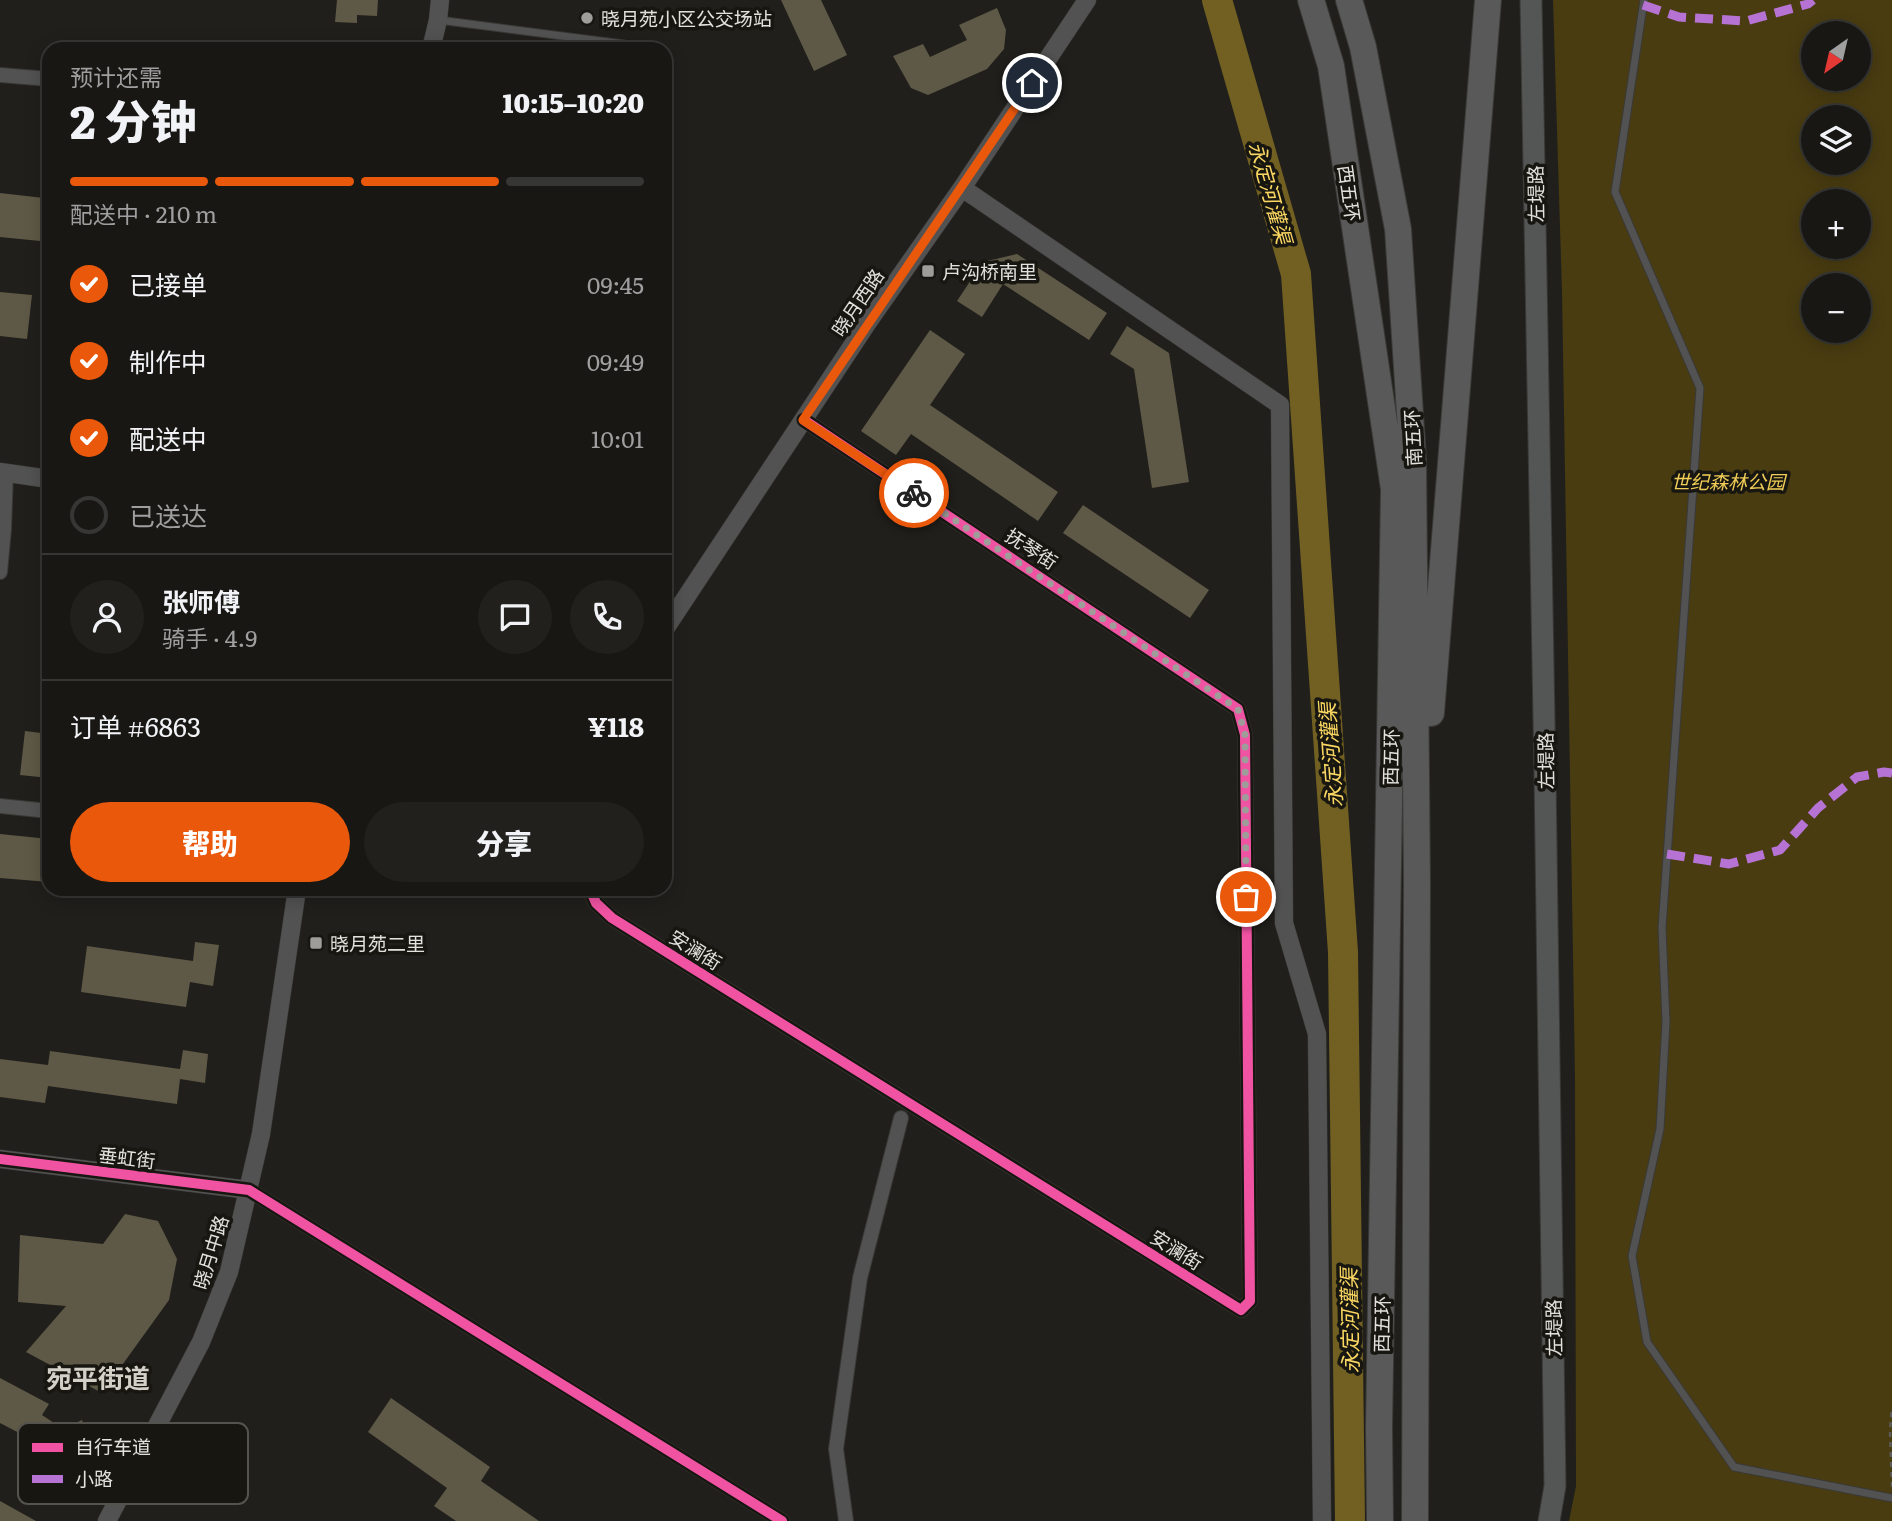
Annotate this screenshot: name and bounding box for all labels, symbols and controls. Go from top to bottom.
place label: 晓月苑小区公交场站 [601,4,772,32]
marker: 晓月苑小区公交场站 [579,10,595,26]
north arrow [1801,21,1871,91]
map controls [1801,21,1871,343]
pin [1002,53,1062,113]
text: 预计还需 [70,59,162,93]
icon: home [1013,64,1051,102]
text: 10:15–10:20 [503,82,644,121]
text: 2 分钟 [70,85,197,153]
button: layers [1801,105,1871,175]
water label: 永定河灌渠 [1243,137,1302,250]
street label: 西五环 [1332,163,1368,223]
street label: 左堤路 [1521,165,1549,223]
button: + [1801,189,1871,259]
text: 配送中 · 210 m [70,196,217,230]
place label: 卢沟桥南里 [942,257,1037,285]
street label: 晓月西路 [824,263,890,341]
marker: 卢沟桥南里 [920,263,936,279]
text: 已接单 [129,264,207,303]
icon: check [70,265,108,303]
text: 09:45 [587,267,644,301]
button: − [1801,273,1871,343]
text: 制作中 [129,341,207,380]
icon: check [70,342,108,380]
text: 09:49 [587,344,644,378]
street label: 南五环 [1397,409,1427,467]
text: 配送中 [129,418,207,457]
icon: check [70,419,108,457]
text: 10:01 [591,421,644,455]
courier [879,458,949,528]
park label: 世纪森林公园 [1671,467,1788,495]
icon: bike [895,474,933,512]
text: 已送达 [129,495,207,534]
street label: 抚琴街 [1000,521,1064,575]
button: person [70,580,144,654]
button: chat [478,580,552,654]
button: phone [570,580,644,654]
text: 张师傅 [162,581,240,620]
text: 骑手 · 4.9 [162,620,257,654]
water label: 永定河灌渠 [1310,699,1348,808]
text: 订单 #6863 [70,706,201,745]
text: ¥118 [588,706,644,745]
street label: 西五环 [1376,728,1404,786]
street label: 左堤路 [1531,732,1559,790]
button: 帮助 [70,802,350,882]
button: 分享 [364,802,644,882]
pin [1216,867,1276,927]
icon: bag [1227,878,1265,916]
street label: 安澜街 [664,922,728,976]
place label: 晓月苑二里 [330,929,425,957]
marker: 晓月苑二里 [308,935,324,951]
street label: 垂虹街 [97,1140,157,1174]
street label: 晓月中路 [185,1212,235,1292]
street label: 安澜街 [1145,1222,1209,1276]
water label: 永定河灌渠 [1332,1265,1364,1374]
street label: 西五环 [1367,1295,1395,1353]
street label: 左堤路 [1539,1299,1567,1357]
district label: 宛平街道 [46,1357,150,1396]
legend [18,1423,248,1504]
text: 自行车道 [75,1432,151,1460]
text: 小路 [75,1464,113,1492]

